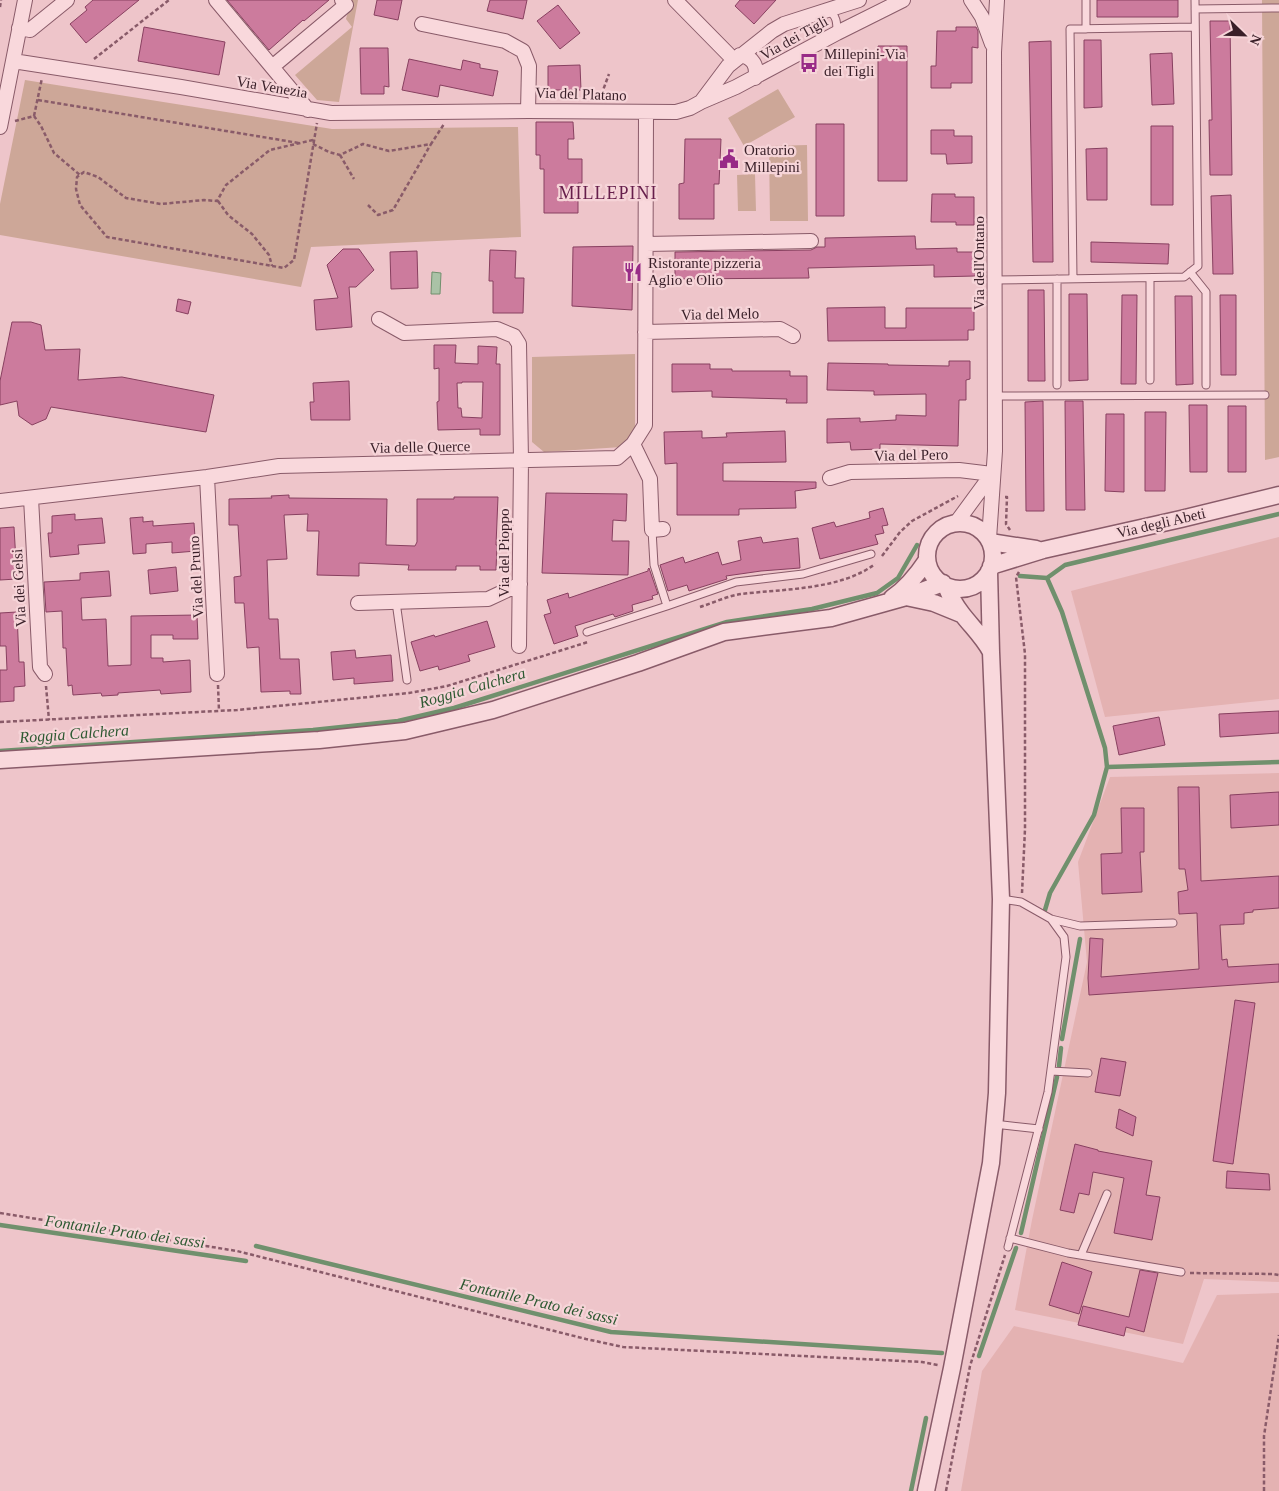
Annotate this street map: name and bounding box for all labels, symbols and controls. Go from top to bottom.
north arrow [1219,10,1269,60]
street label: Via dei Tigli [757,13,831,63]
text: N [1247,32,1264,47]
place label: Millepini-Via dei Tigli [824,46,906,79]
bus stop icon: Millepini-Via dei Tigli [798,52,820,74]
street label: Via Venezia [235,73,309,101]
street label: Via del Platano [535,84,627,104]
place label: Oratorio Millepini [744,142,800,175]
public building icon: Oratorio Millepini [718,148,740,170]
district label: MILLEPINI [559,183,657,203]
street label: Via dell'Ontano [971,216,987,310]
place label: Ristorante pizzeria Aglio e Olio [648,255,761,288]
restaurant icon: Ristorante pizzeria Aglio e Olio [622,261,644,283]
street label: Via del Melo [681,305,759,323]
street label: Via delle Querce [370,438,471,456]
street label: Via del Pero [874,446,948,464]
street label: Via degli Abeti [1115,505,1207,541]
street label: Via del Pioppo [496,508,512,598]
street label: Via del Pruno [186,535,206,619]
street label: Via dei Gelsi [9,549,29,627]
water label: Roggia Calchera [416,664,528,712]
water label: Roggia Calchera [18,721,129,747]
water label: Fontanile Prato dei sassi [43,1212,206,1251]
water label: Fontanile Prato dei sassi [457,1275,619,1328]

